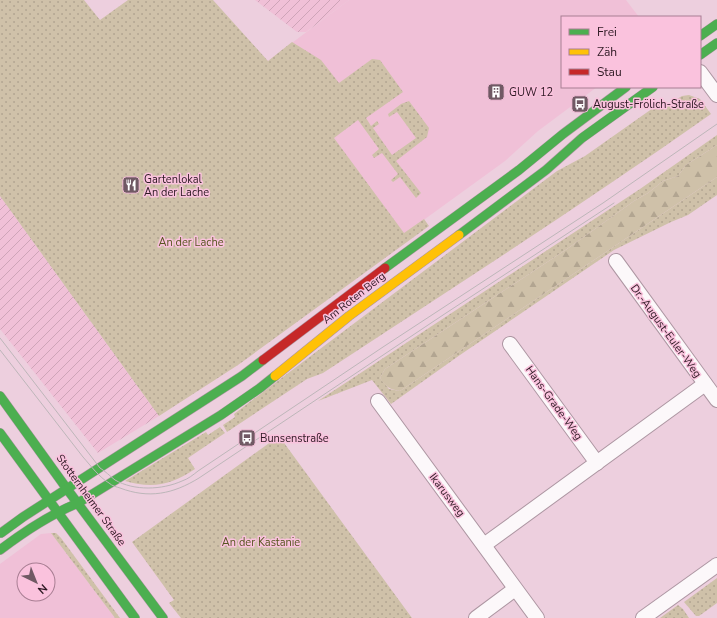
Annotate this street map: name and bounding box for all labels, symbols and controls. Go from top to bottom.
legend [561,16,701,88]
text: Frei [597,24,617,40]
text: Zäh [597,44,617,60]
text: Stau [597,64,622,80]
building icon: GUW 12 [486,82,506,102]
place label: GUW 12 [509,85,553,100]
bus stop icon: August-Frölich-Straße [570,94,590,114]
place label: August-Frölich-Straße [593,97,704,112]
place label: Gartenlokal An der Lache [144,172,209,200]
restaurant icon: Gartenlokal An der Lache [121,175,141,195]
park label: An der Lache [158,235,224,250]
street label: Am Roten Berg [319,269,389,327]
street label: Dr.-August-Euler-Weg [627,281,705,381]
street label: Hans-Grade-Weg [522,363,586,443]
bus stop icon: Bunsenstraße [237,428,257,448]
place label: Bunsenstraße [260,431,329,446]
street label: Stotternheimer Straße [53,451,129,549]
street label: Ikarusweg [426,470,468,520]
park label: An der Kastanie [222,535,300,550]
north arrow [16,562,56,602]
text: N [34,581,51,597]

